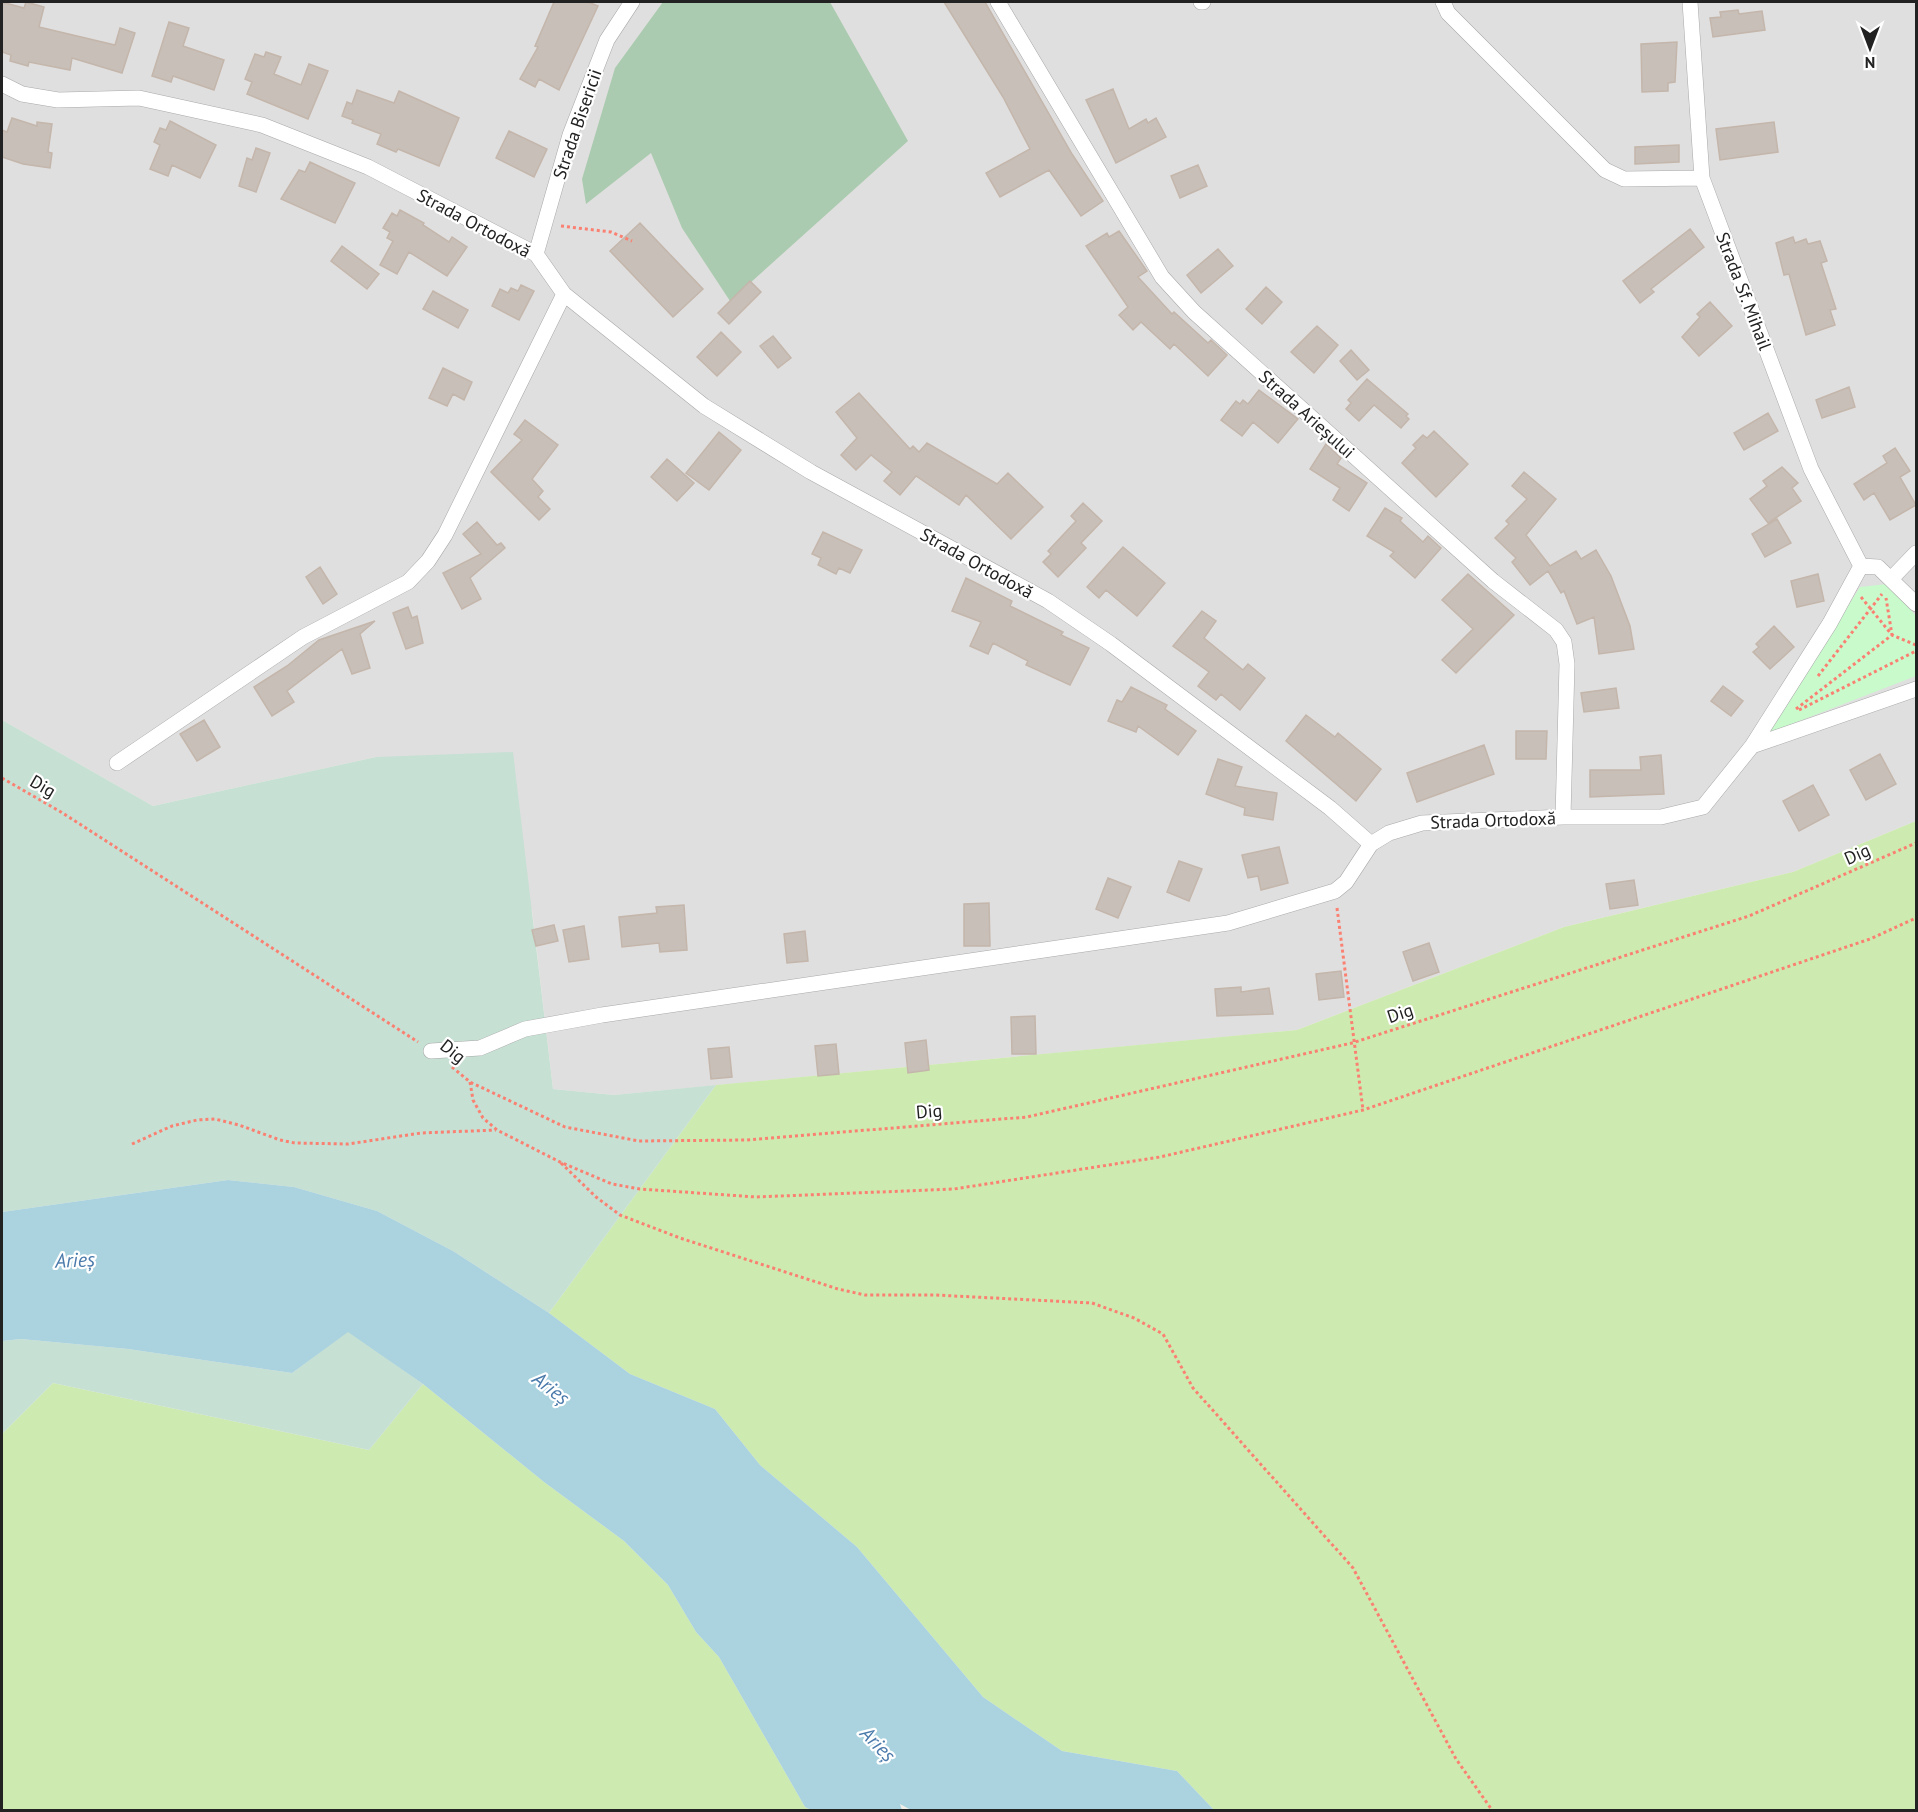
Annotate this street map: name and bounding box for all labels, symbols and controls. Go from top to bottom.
north arrow [1840,18,1900,78]
text: N [1865,53,1875,73]
street label: Strada Bisericii [547,66,607,182]
street label: Strada Ortodoxă [413,183,535,263]
street label: Strada Sf. Mihail [1711,229,1777,354]
street label: Strada Arieșului [1254,365,1360,463]
street label: Strada Ortodoxă [916,522,1038,604]
street label: Dig [26,769,60,803]
street label: Strada Ortodoxă [1430,806,1556,834]
street label: Dig [1840,838,1874,870]
street label: Dig [1384,998,1416,1028]
street label: Dig [436,1034,470,1068]
street label: Dig [915,1098,943,1124]
water label: Arieș [54,1246,95,1274]
water label: Arieș [526,1365,575,1411]
water label: Arieș [854,1720,901,1767]

